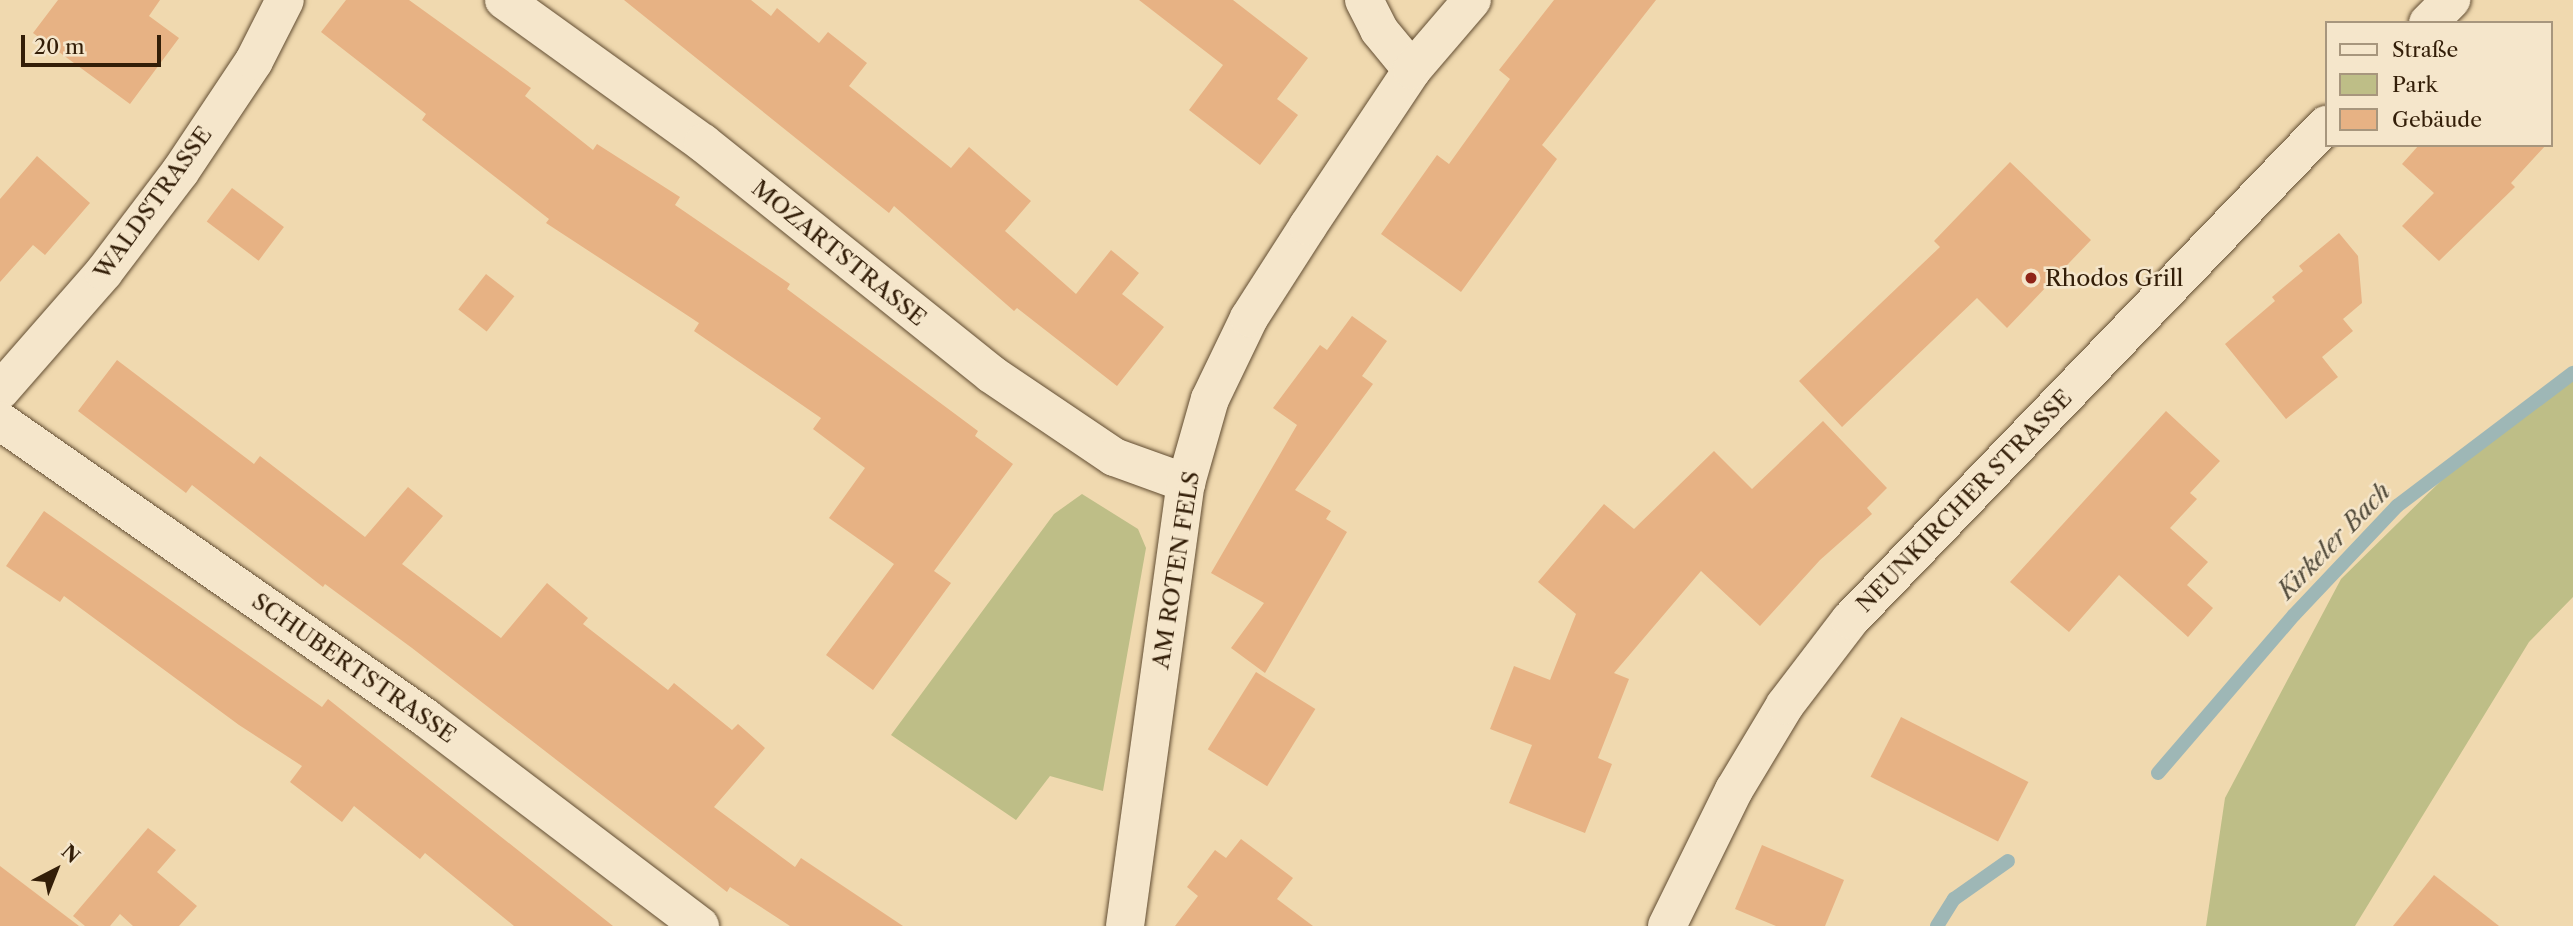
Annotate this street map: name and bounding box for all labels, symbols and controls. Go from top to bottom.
scale bar [24,21,164,65]
legend [2324,21,2552,147]
text: 20 m [34,34,85,59]
text: Straße [2392,37,2458,62]
text: Park [2392,72,2438,97]
text: Gebäude [2392,107,2482,132]
street label: WALDSTRASSE [88,121,218,285]
street label: MOZARTSTRASSE [746,174,932,332]
place label: Rhodos Grill [2045,264,2183,292]
marker: Rhodos Grill [2023,270,2039,286]
street label: NEUNKIRCHER STRASSE [1850,384,2078,618]
street label: AM ROTEN FELS [1147,469,1205,671]
water label: Kirkeler Bach [2272,477,2396,605]
street label: SCHUBERTSTRASSE [247,587,461,749]
north arrow [21,835,91,905]
text: N [57,840,84,868]

